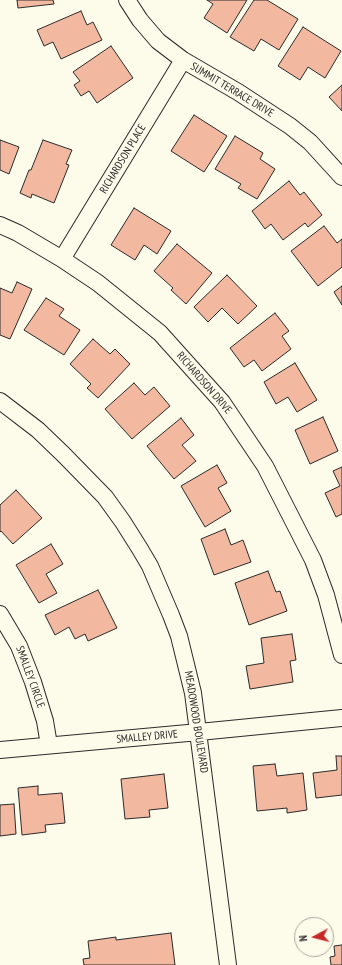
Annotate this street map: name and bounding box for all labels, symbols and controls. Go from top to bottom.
street label: SUMMIT TERRACE DRIVE [188,60,276,120]
street label: RICHARDSON PLACE [97,122,149,196]
street label: RICHARDSON DRIVE [174,349,234,417]
street label: SMALLEY CIRCLE [13,644,47,710]
street label: MEADOWOOD BOULEVARD [181,670,211,774]
street label: SMALLEY DRIVE [116,728,178,746]
north arrow [294,917,334,957]
text: N [296,935,310,942]

